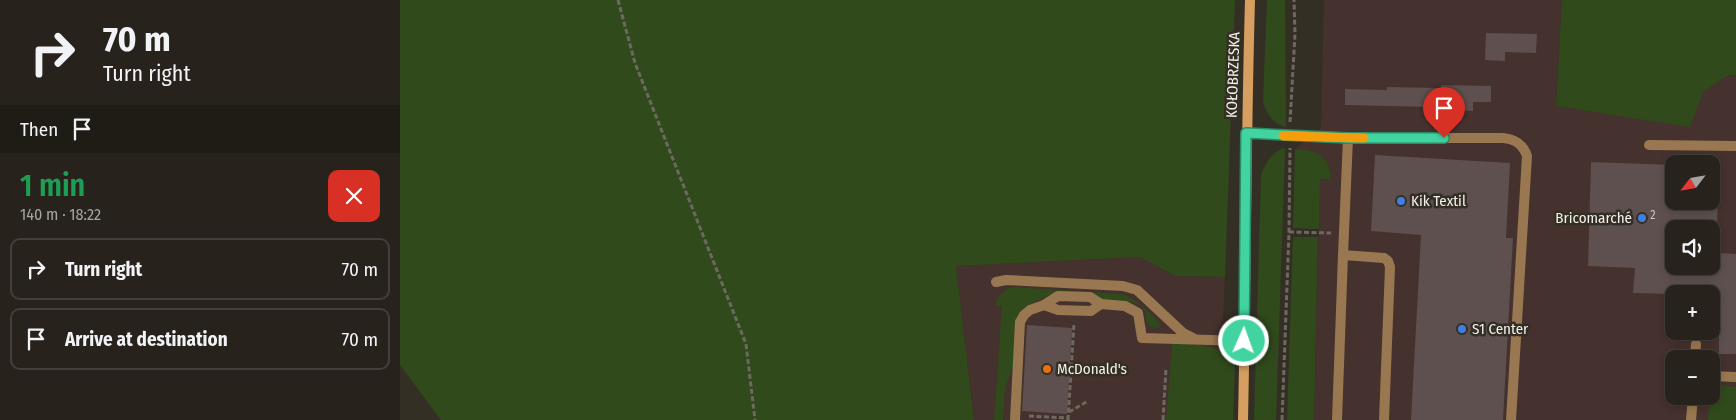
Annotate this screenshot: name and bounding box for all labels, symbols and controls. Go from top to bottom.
text: 70 m [103,18,171,60]
icon: right [20,20,85,85]
street label: KOŁOBRZESKA [1222,31,1244,118]
text: Turn right [103,60,191,87]
pin [1423,87,1465,138]
icon: arrive [1430,94,1458,122]
icon: arrive [68,115,96,143]
text: Then [20,118,58,141]
north arrow [1665,155,1720,210]
map controls [1665,155,1720,405]
text: 1 min [20,168,85,204]
button: close [328,170,380,222]
place label: Kik Textil [1411,192,1466,210]
marker: Kik Textil [1395,195,1407,207]
text: 140 m · 18:22 [20,205,101,224]
house number: 2 [1650,208,1656,222]
place label: Bricomarché [1555,209,1632,227]
marker: Bricomarché [1636,212,1648,224]
button: sound [1665,220,1720,275]
icon: right [22,255,50,283]
text: Turn right [65,258,142,281]
text: 70 m [342,258,378,281]
button: + [1665,285,1720,340]
position arrow [1217,314,1269,366]
place label: S1 Center [1472,320,1529,338]
marker: S1 Center [1456,323,1468,335]
icon: arrive [22,325,50,353]
text: Arrive at destination [65,328,228,351]
text: 70 m [342,328,378,351]
button: − [1665,350,1720,405]
place label: McDonald's [1057,360,1127,378]
marker: McDonald's [1041,363,1053,375]

